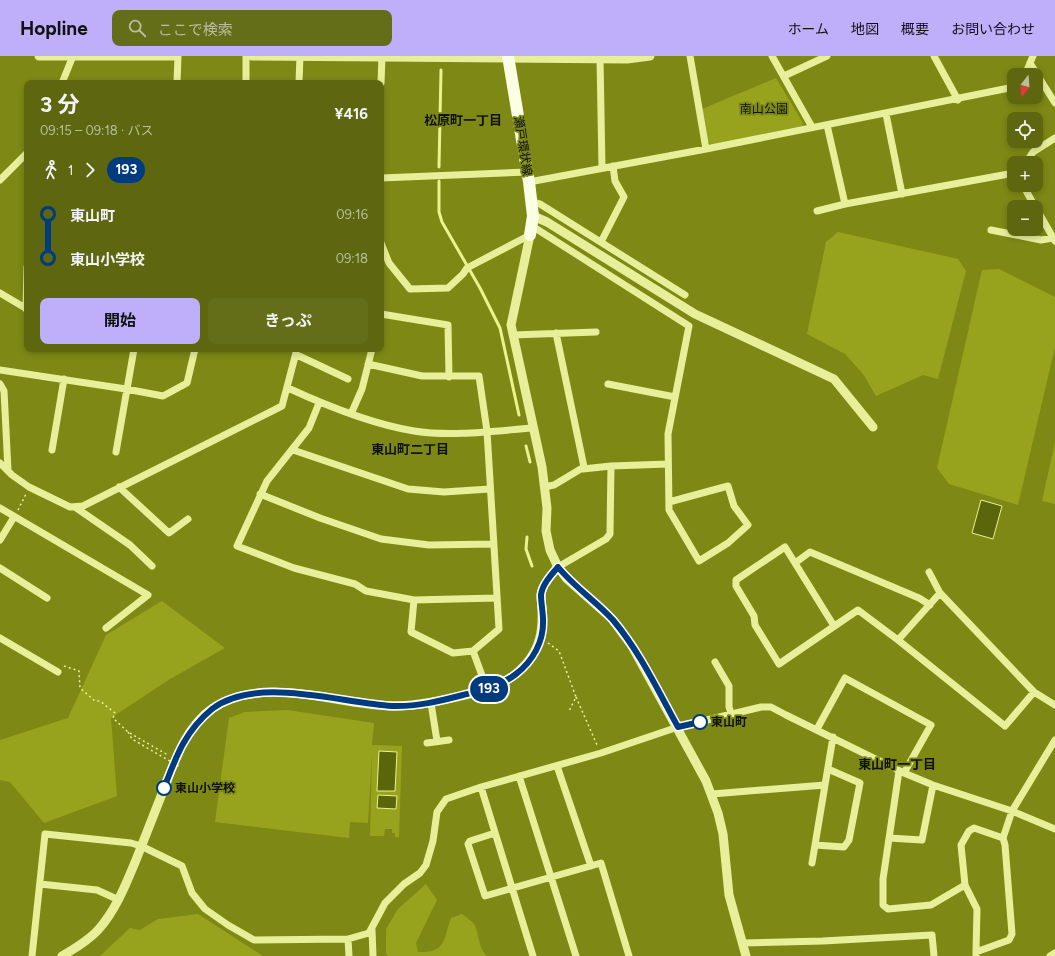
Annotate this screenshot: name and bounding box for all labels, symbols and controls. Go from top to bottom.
search box [112,10,392,46]
text: Hopline [20,17,88,40]
icon: search [126,17,148,39]
text: ここで検索 [158,21,233,39]
text: ホーム [787,21,829,38]
text: 地図 [851,21,879,38]
text: 概要 [901,21,929,38]
text: お問い合わせ [951,21,1035,38]
north arrow [1007,68,1043,104]
map controls [1007,68,1043,236]
text: 3 分 [40,91,79,118]
park label: 南山公園 [740,102,788,116]
text: ¥416 [335,105,368,123]
button: locate [1007,112,1043,148]
district label: 松原町一丁目 [424,113,502,128]
street label: 瀬戸環状線 [511,115,535,177]
text: 09:15 – 09:18 · バス [40,123,153,138]
button: + [1007,156,1043,192]
icon: walk [40,159,62,181]
icon: forward [79,159,101,181]
text: 193 [115,161,137,178]
text: 1 [68,163,73,178]
button: − [1007,200,1043,236]
text: 東山町 [70,207,115,225]
text: 09:16 [336,207,368,222]
text: 東山小学校 [70,251,145,269]
text: 09:18 [336,251,368,266]
button: 開始 [40,298,200,344]
button: きっぷ [208,298,368,344]
district label: 東山町二丁目 [371,442,449,457]
line badge: 193 [466,676,512,702]
text: 193 [478,680,500,697]
marker: 東山町 [692,714,708,730]
place label: 東山町 [711,715,747,729]
district label: 東山町一丁目 [858,757,936,772]
marker: 東山小学校 [156,780,172,796]
place label: 東山小学校 [175,781,235,795]

